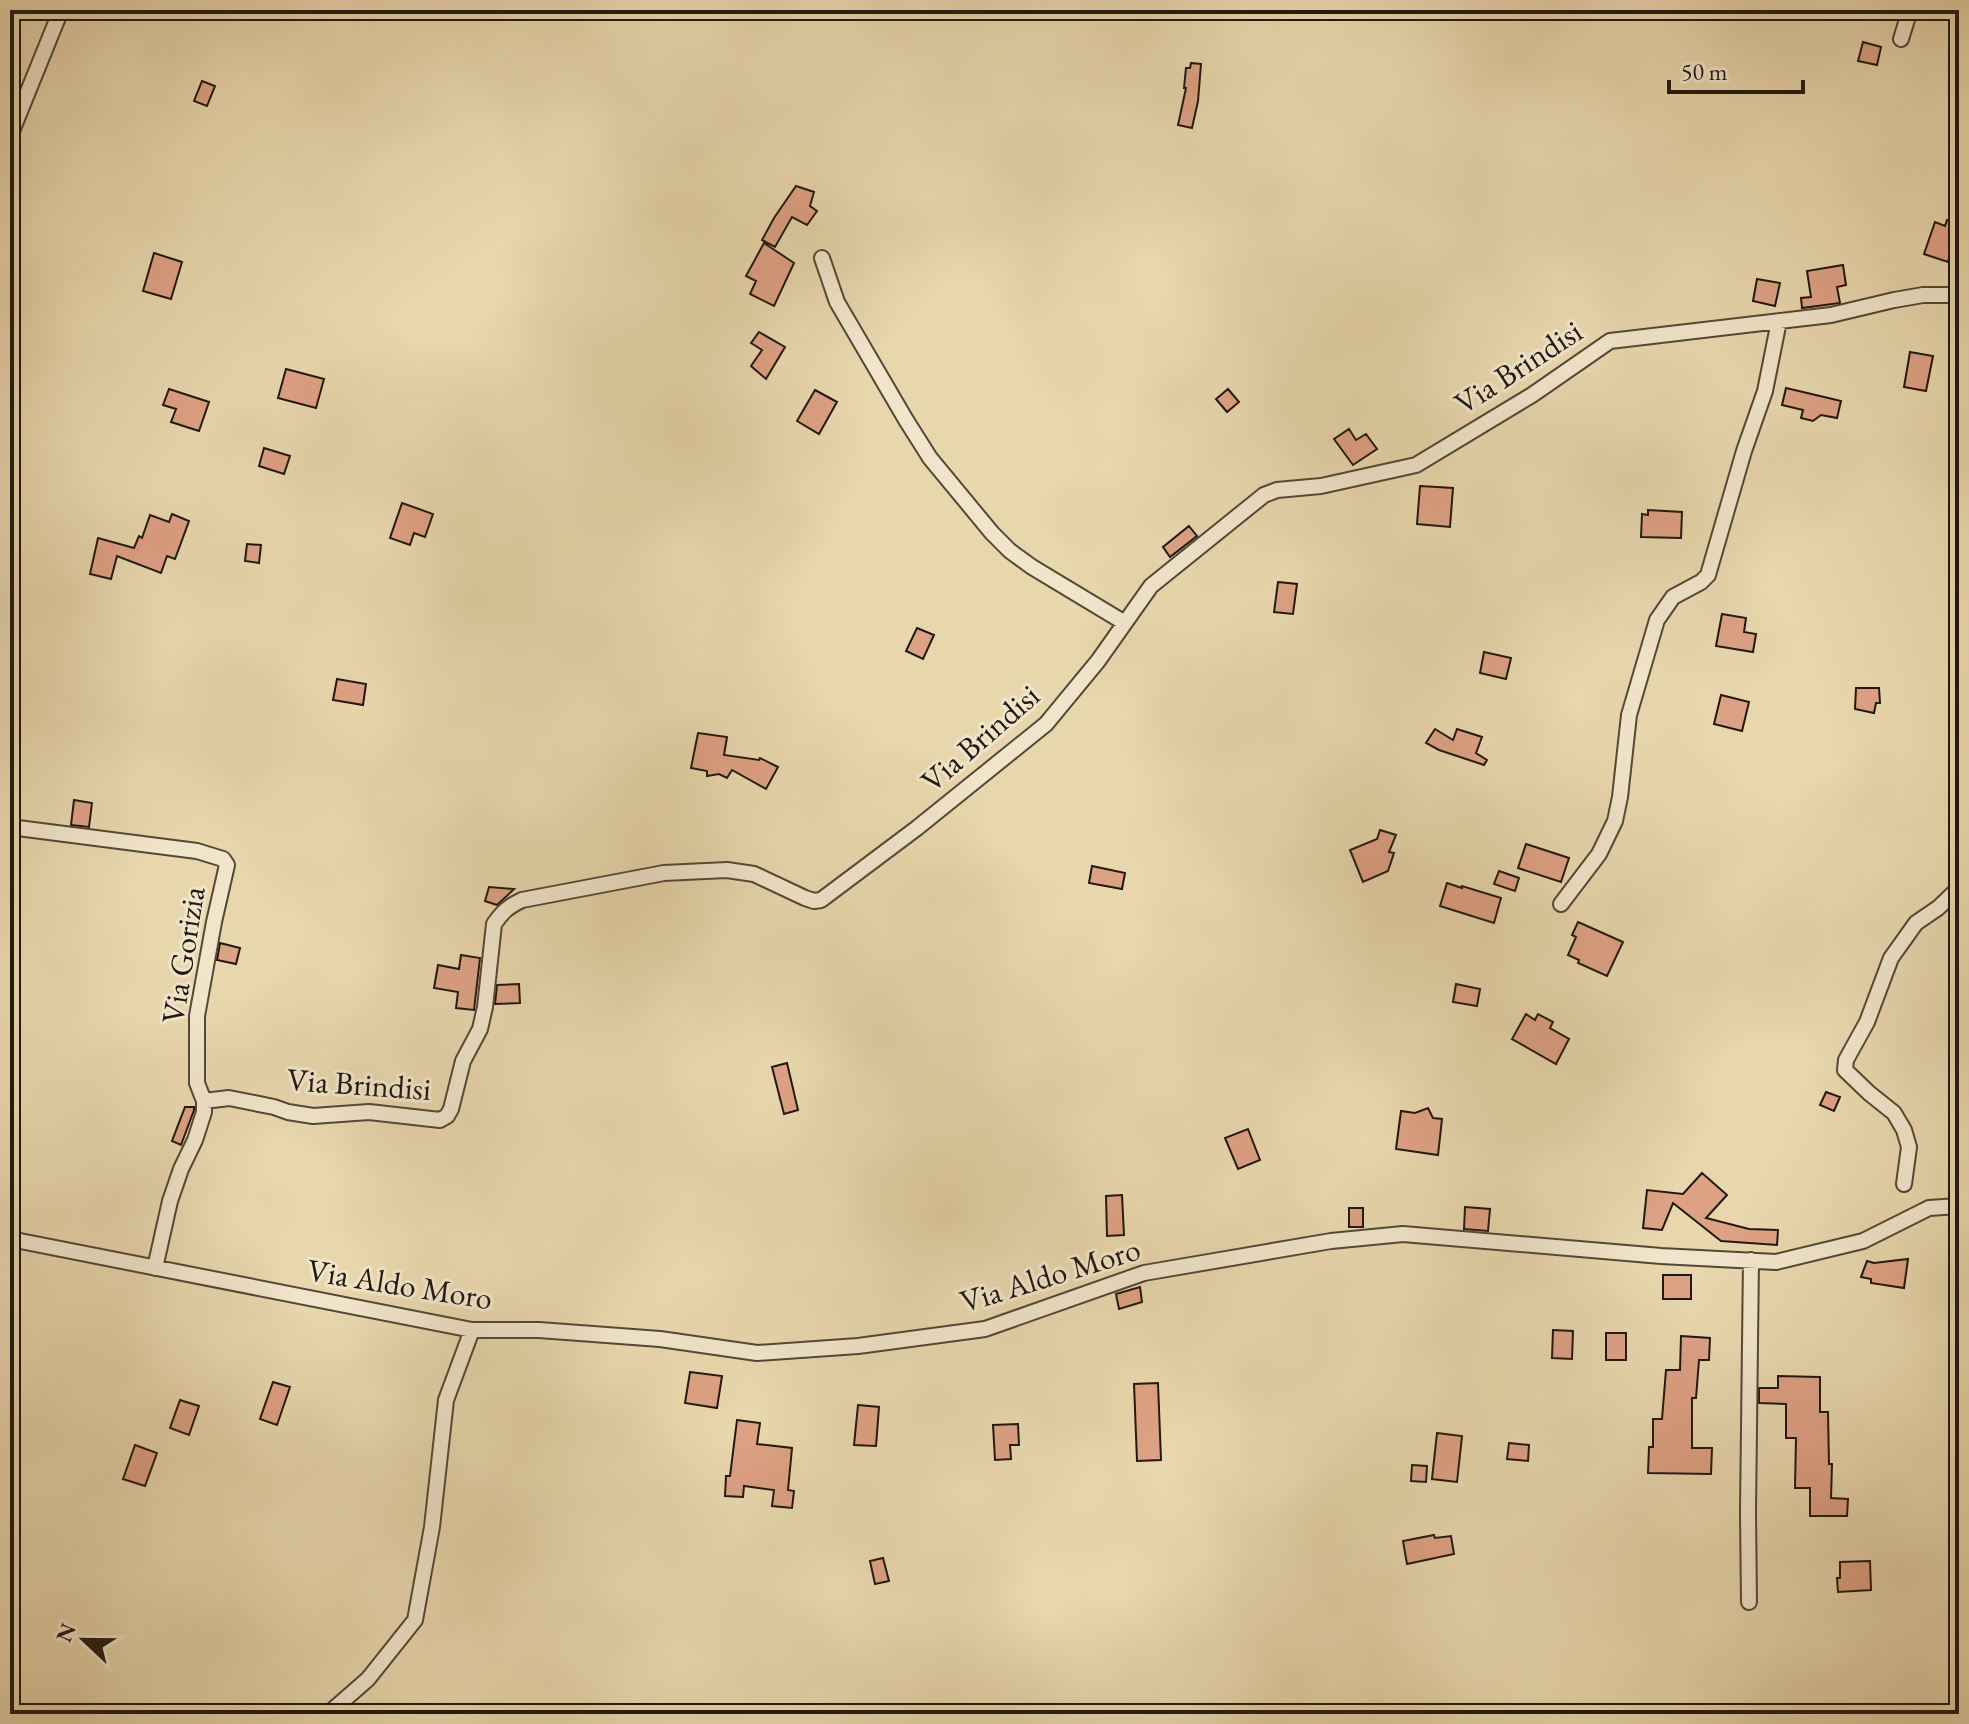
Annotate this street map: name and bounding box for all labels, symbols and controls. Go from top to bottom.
scale bar [1669,44,1803,94]
text: 50 m [1681,56,1728,87]
street label: Via Brindisi [1446,310,1590,424]
street label: Via Brindisi [912,675,1048,801]
street label: Via Gorizia [151,883,215,1027]
street label: Via Brindisi [286,1058,433,1110]
street label: Via Aldo Moro [955,1228,1145,1322]
street label: Via Aldo Moro [305,1249,495,1319]
north arrow [44,1600,124,1680]
text: N [49,1619,83,1646]

